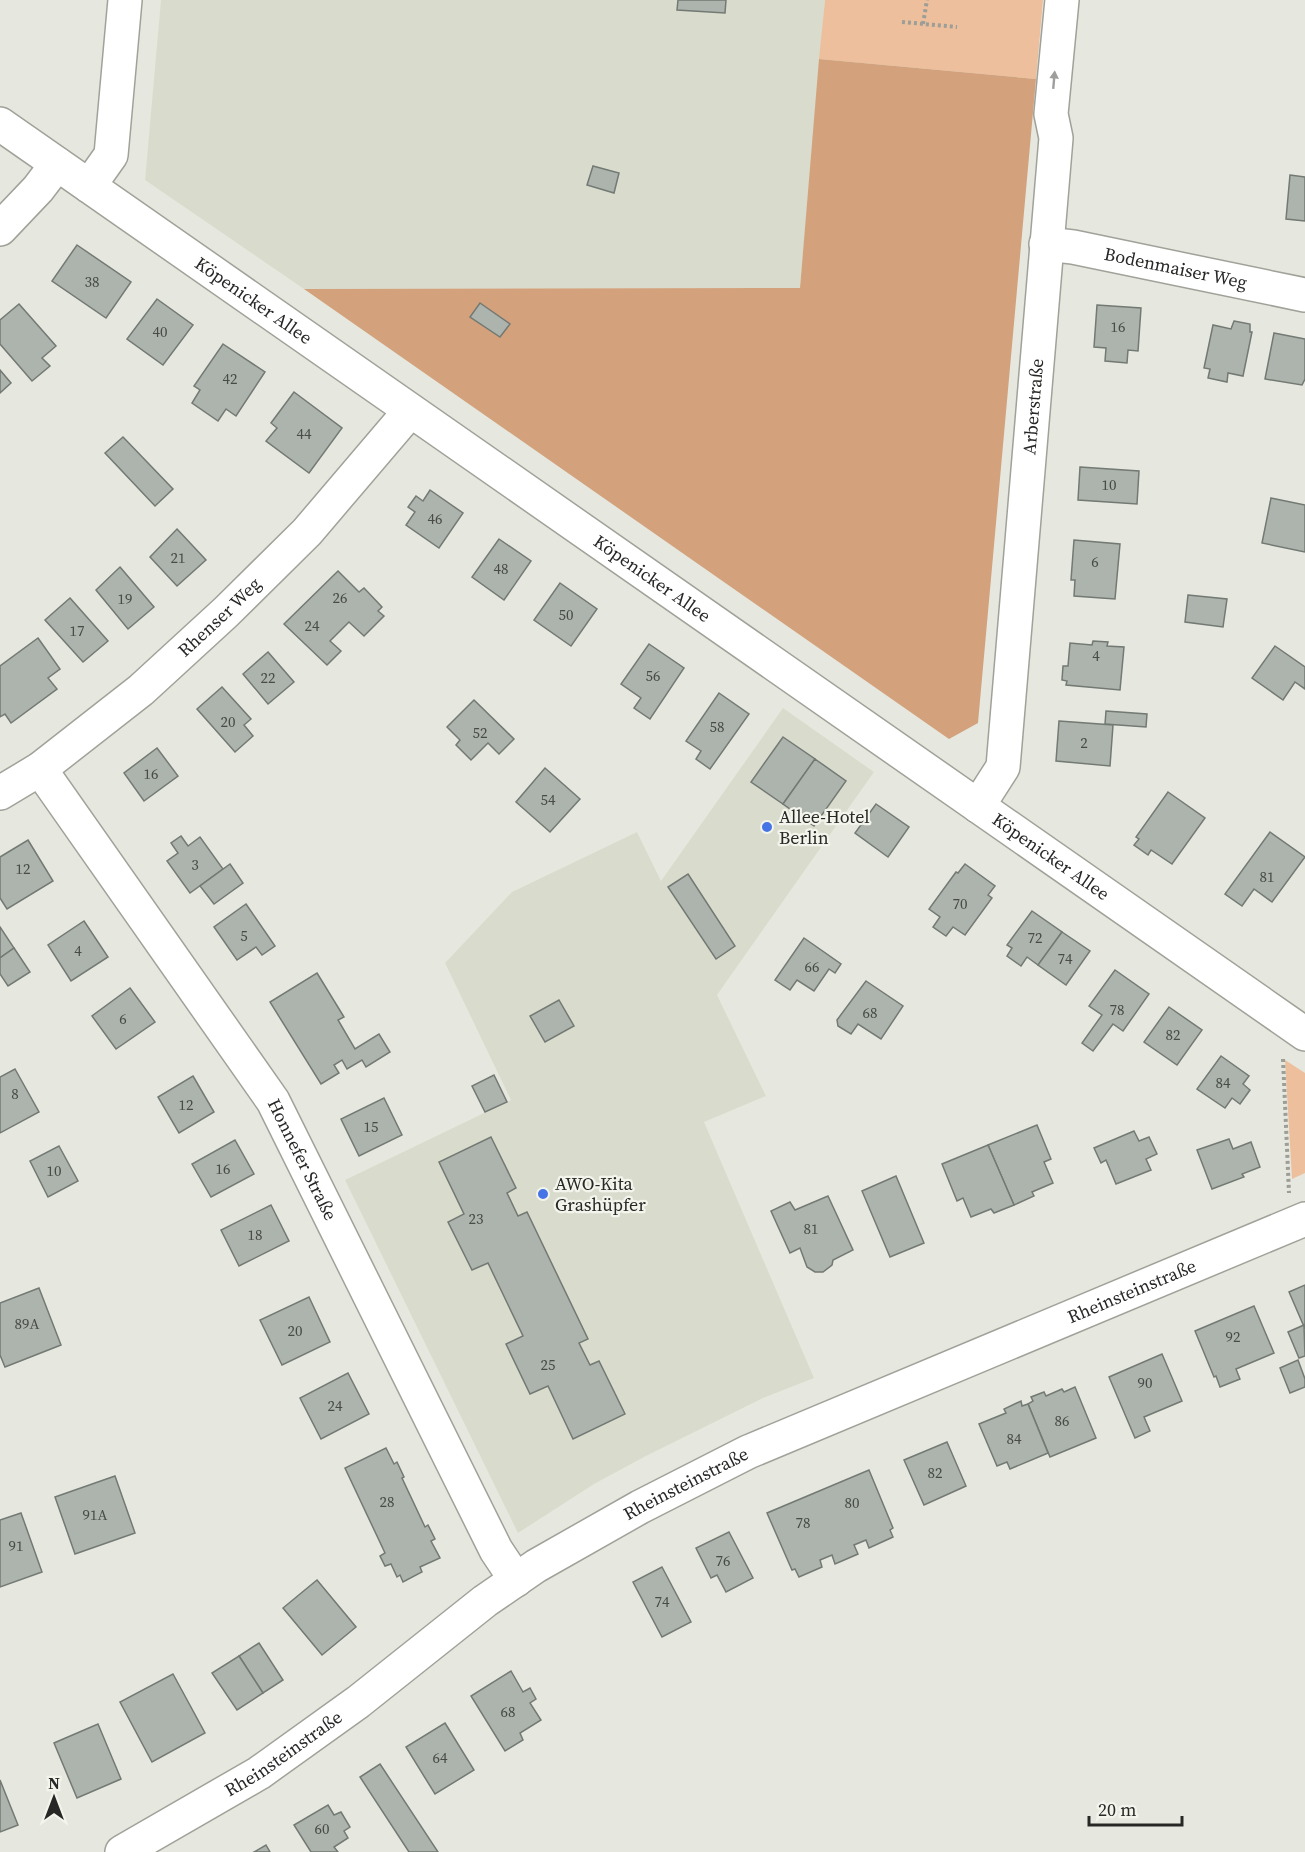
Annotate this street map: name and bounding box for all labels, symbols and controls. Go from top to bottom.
one-way arrow [1049,70,1059,89]
street label: Bodenmaiser Weg [1102,241,1249,295]
street label: Köpenicker Allee [190,251,317,350]
house number: 38 [84,271,100,292]
house number: 16 [1110,316,1126,337]
house number: 40 [152,321,168,342]
street label: Arberstraße [1016,357,1049,456]
house number: 42 [222,368,238,389]
house number: 44 [296,423,312,444]
house number: 10 [1101,474,1117,495]
house number: 46 [427,508,443,529]
street label: Köpenicker Allee [589,529,716,628]
house number: 21 [170,547,186,568]
house number: 6 [1091,551,1099,572]
house number: 48 [493,558,509,579]
street label: Rhenser Weg [172,571,266,662]
house number: 26 [332,587,348,608]
house number: 19 [117,588,133,609]
house number: 50 [558,604,574,625]
house number: 24 [304,615,320,636]
house number: 17 [69,620,85,641]
house number: 4 [1092,645,1100,666]
house number: 56 [645,665,661,686]
house number: 22 [260,667,276,688]
house number: 20 [220,711,236,732]
house number: 58 [709,716,725,737]
house number: 52 [472,722,488,743]
house number: 2 [1080,732,1088,753]
house number: 16 [143,763,159,784]
house number: 54 [540,789,556,810]
place label: Allee-Hotel Berlin [779,804,870,850]
street label: Köpenicker Allee [987,807,1115,906]
marker: Allee-Hotel Berlin [760,820,774,834]
house number: 3 [191,854,199,875]
house number: 12 [15,858,31,879]
house number: 81 [1259,866,1275,887]
house number: 70 [952,893,968,914]
house number: 5 [240,925,248,946]
house number: 72 [1027,927,1043,948]
house number: 4 [74,940,82,961]
house number: 74 [1057,948,1073,969]
house number: 66 [804,956,820,977]
house number: 78 [1109,999,1125,1020]
house number: 68 [862,1002,878,1023]
house number: 6 [119,1008,127,1029]
house number: 82 [1165,1024,1181,1045]
house number: 84 [1215,1072,1231,1093]
house number: 8 [11,1083,19,1104]
house number: 12 [178,1094,194,1115]
street label: Honnefer Straße [262,1094,343,1224]
house number: 15 [363,1116,379,1137]
house number: 16 [215,1158,231,1179]
house number: 10 [46,1160,62,1181]
place label: AWO-Kita Grashüpfer [555,1171,646,1217]
marker: AWO-Kita Grashüpfer [536,1187,550,1201]
house number: 23 [468,1208,484,1229]
house number: 81 [803,1218,819,1239]
house number: 18 [247,1224,263,1245]
street label: Rheinsteinstraße [1064,1253,1200,1329]
house number: 89A [15,1313,40,1334]
house number: 20 [287,1320,303,1341]
house number: 92 [1225,1326,1241,1347]
house number: 25 [540,1354,556,1375]
house number: 90 [1137,1372,1153,1393]
house number: 24 [327,1395,343,1416]
house number: 86 [1054,1410,1070,1431]
house number: 84 [1006,1428,1022,1449]
street label: Rheinsteinstraße [619,1441,752,1526]
house number: 82 [927,1462,943,1483]
house number: 28 [379,1491,395,1512]
house number: 80 [844,1492,860,1513]
house number: 91A [83,1504,108,1525]
house number: 78 [795,1512,811,1533]
house number: 91 [8,1535,24,1556]
house number: 76 [715,1550,731,1571]
house number: 74 [654,1591,670,1612]
house number: 68 [500,1701,516,1722]
street label: Rheinsteinstraße [220,1704,347,1802]
house number: 64 [432,1747,448,1768]
north arrow [24,1768,84,1828]
text: N [48,1772,60,1794]
scale bar [1089,1789,1182,1827]
text: 20 m [1098,1797,1136,1822]
house number: 60 [314,1818,330,1839]

